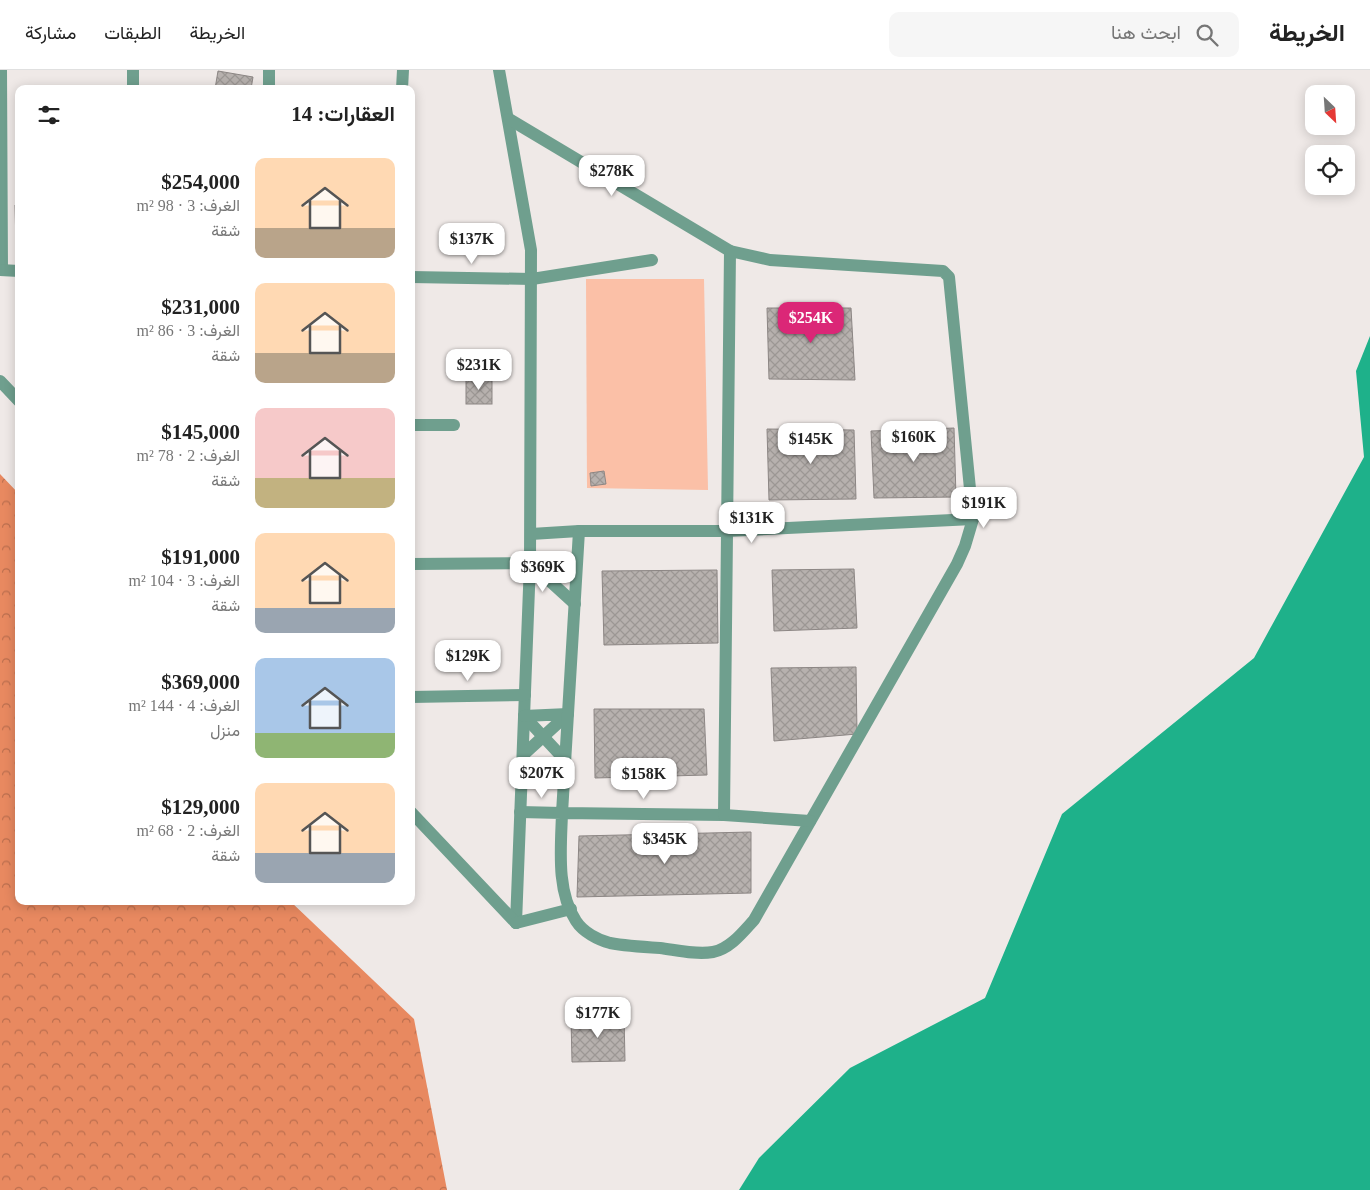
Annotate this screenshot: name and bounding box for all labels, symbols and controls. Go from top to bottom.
search box [889,12,1239,57]
text: الخريطة [1269,20,1345,46]
icon: search [1193,21,1221,49]
text: ابحث هنا [1111,22,1181,43]
text: مشاركة [25,23,76,43]
text: الطبقات [104,23,161,43]
text: الخريطة [189,23,245,43]
north arrow [1305,85,1355,135]
map controls [1305,85,1355,195]
icon: filters [35,101,63,129]
text: العقارات: 14 [291,102,395,126]
button: locate [1305,145,1355,195]
pin: $278K [577,154,647,197]
text: $278K [590,162,634,179]
text: $254,000 [161,170,240,194]
icon: home [295,178,355,238]
text: الغرف: 3 · 98 m² [137,197,240,214]
text: شقة [211,222,240,239]
pin: $137K [437,222,507,265]
text: $137K [450,230,494,247]
text: $231,000 [161,295,240,319]
pin: $254K [776,302,846,344]
icon: home [295,303,355,363]
text: $254K [789,309,833,326]
text: الغرف: 3 · 86 m² [137,322,240,339]
text: شقة [211,347,240,364]
pin: $231K [444,348,514,391]
text: $231K [457,356,501,373]
text: $145,000 [161,420,240,444]
pin: $160K [879,420,949,463]
pin: $145K [776,422,846,465]
icon: home [295,428,355,488]
text: $160K [892,428,936,445]
text: $145K [789,430,833,447]
text: الغرف: 2 · 78 m² [137,447,240,464]
text: شقة [211,472,240,489]
pin: $191K [949,486,1019,529]
text: $191K [962,494,1006,511]
pin: $131K [717,502,787,544]
text: $131K [730,509,774,526]
text: $191,000 [161,545,240,569]
pin: $369K [508,550,578,593]
icon: home [295,553,355,613]
text: $369K [521,558,565,575]
text: الغرف: 3 · 104 m² [129,572,240,589]
text: شقة [211,597,240,614]
pin: $129K [433,640,503,682]
text: $129K [446,647,490,664]
text: $369,000 [161,670,240,694]
icon: home [295,678,355,738]
text: الغرف: 4 · 144 m² [129,697,240,714]
text: منزل [210,722,240,739]
pin: $207K [507,756,577,799]
pin: $158K [609,758,679,800]
text: $207K [520,764,564,781]
text: $158K [622,765,666,782]
text: $129,000 [161,795,240,819]
icon: home [295,803,355,863]
text: الغرف: 2 · 68 m² [137,822,240,839]
pin: $345K [630,822,700,865]
text: $345K [643,830,687,847]
text: شقة [211,847,240,864]
pin: $177K [563,996,633,1039]
text: $177K [576,1004,620,1021]

